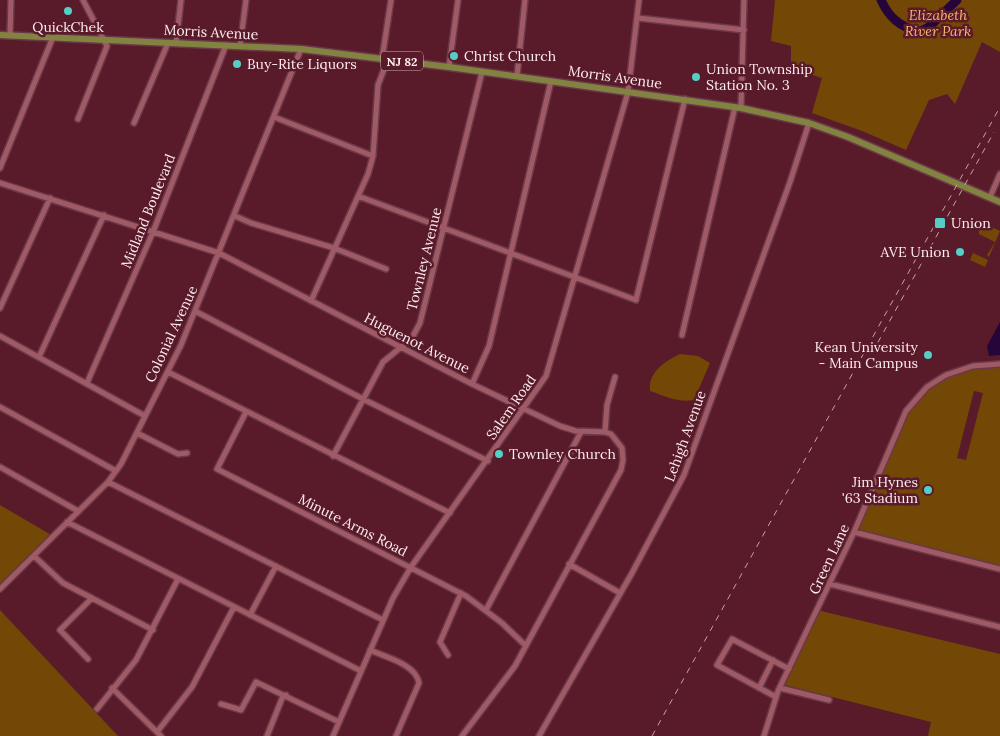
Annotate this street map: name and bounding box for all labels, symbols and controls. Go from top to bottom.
marker: QuickChek [62,5,74,17]
park label: Elizabeth River Park [905,6,971,40]
place label: QuickChek [32,18,104,36]
street label: Morris Avenue [163,21,259,43]
place label: Christ Church [464,47,556,65]
marker: Christ Church [448,50,460,62]
road number: NJ 82 [381,51,423,70]
place label: Buy-Rite Liquors [247,55,357,73]
marker: Buy-Rite Liquors [231,58,243,70]
place label: Union Township Station No. 3 [706,60,813,94]
street label: Morris Avenue [567,61,664,93]
marker: Union Township Station No. 3 [690,71,702,83]
street label: Midland Boulevard [117,151,179,271]
street label: Townley Avenue [402,205,446,313]
place label: Union [951,214,991,232]
marker: Union [933,216,947,230]
place label: AVE Union [880,243,950,261]
marker: AVE Union [954,246,966,258]
street label: Colonial Avenue [141,282,201,385]
street label: Huguenot Avenue [361,309,473,378]
place label: Kean University - Main Campus [815,338,919,372]
marker: Kean University - Main Campus [922,349,934,361]
street label: Salem Road [482,371,540,443]
street label: Lehigh Avenue [660,388,710,484]
place label: Townley Church [509,445,616,463]
marker: Townley Church [493,448,505,460]
place label: Jim Hynes '63 Stadium [842,473,918,507]
marker: Jim Hynes '63 Stadium [922,484,934,496]
street label: Minute Arms Road [295,490,411,560]
street label: Green Lane [805,521,853,597]

